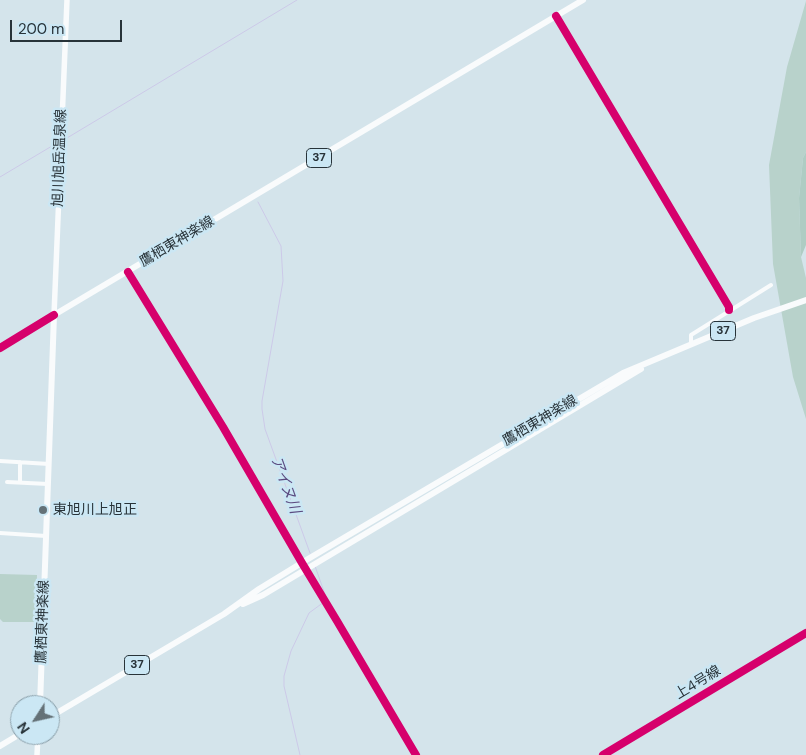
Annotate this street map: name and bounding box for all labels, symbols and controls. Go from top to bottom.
scale bar [12,10,125,42]
text: 200 m [18,19,64,39]
street label: 旭川旭岳温泉線 [50,109,70,207]
road number: 37 [306,148,332,168]
street label: 鷹栖東神楽線 [137,213,217,271]
road number: 37 [710,322,736,341]
street label: 鷹栖東神楽線 [500,392,580,450]
water label: アイヌ川 [266,454,304,516]
place label: 東旭川上旭正 [53,502,137,518]
marker: 東旭川上旭正 [37,504,49,516]
street label: 鷹栖東神楽線 [33,580,53,664]
road number: 37 [124,656,150,674]
street label: 上4号線 [672,663,724,703]
north arrow [10,695,60,745]
text: N [13,719,34,737]

